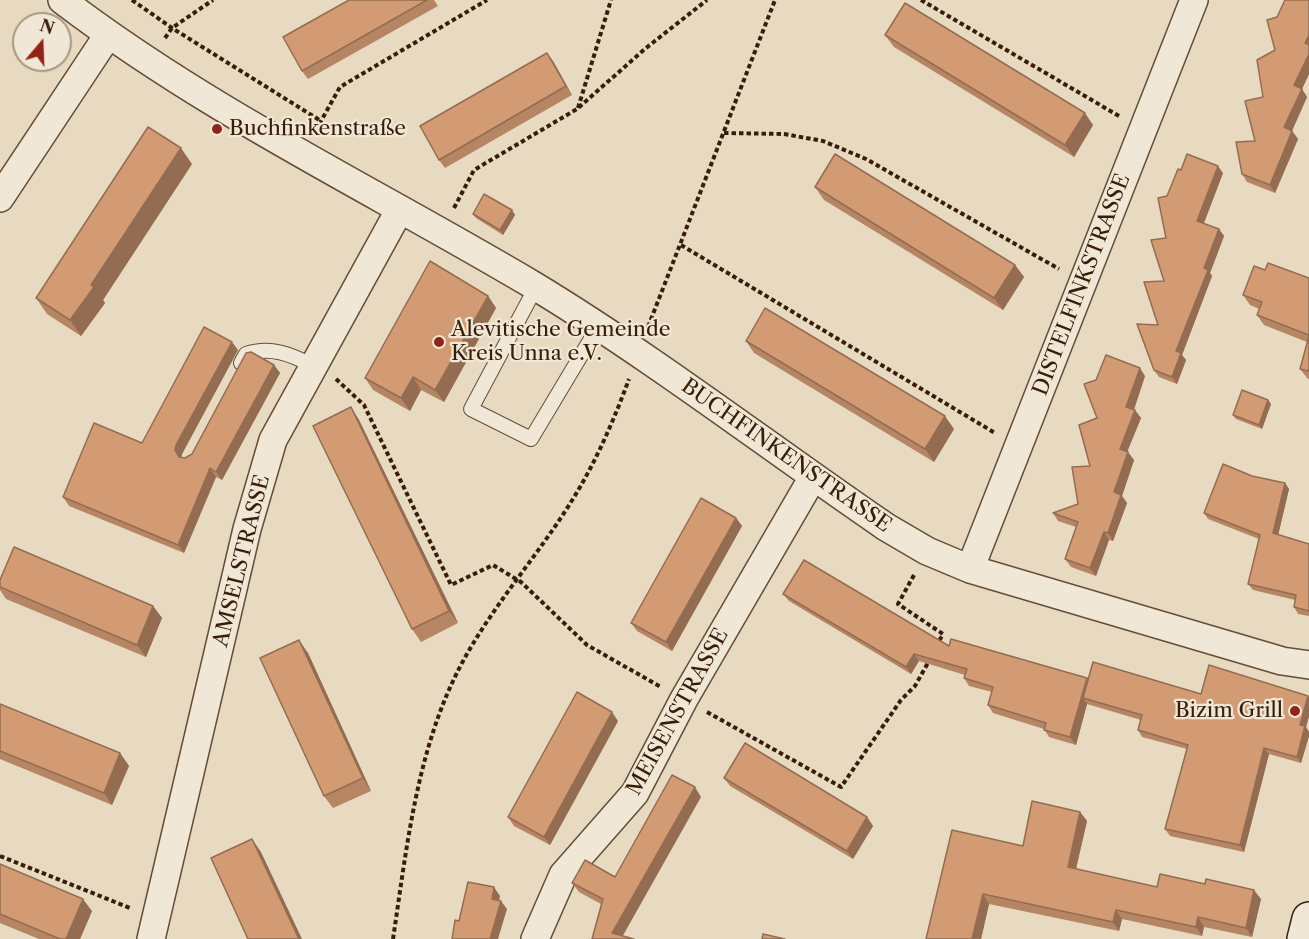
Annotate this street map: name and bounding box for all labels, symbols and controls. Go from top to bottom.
north arrow [12,12,72,72]
text: N [37,15,57,39]
place label: Buchfinkenstraße [229,116,406,142]
marker: Buchfinkenstraße [210,122,224,136]
street label: DISTELFINKSTRASSE [1028,171,1136,399]
place label: Alevitische Gemeinde Kreis Unna e.V. [451,317,670,367]
marker: Alevitische Gemeinde Kreis Unna e.V. [432,335,446,349]
street label: BUCHFINKENSTRASSE [676,374,896,538]
street label: AMSELSTRASSE [208,472,276,650]
street label: MEISENSTRASSE [622,624,734,800]
place label: Bizim Grill [1175,698,1283,724]
marker: Bizim Grill [1288,704,1302,718]

